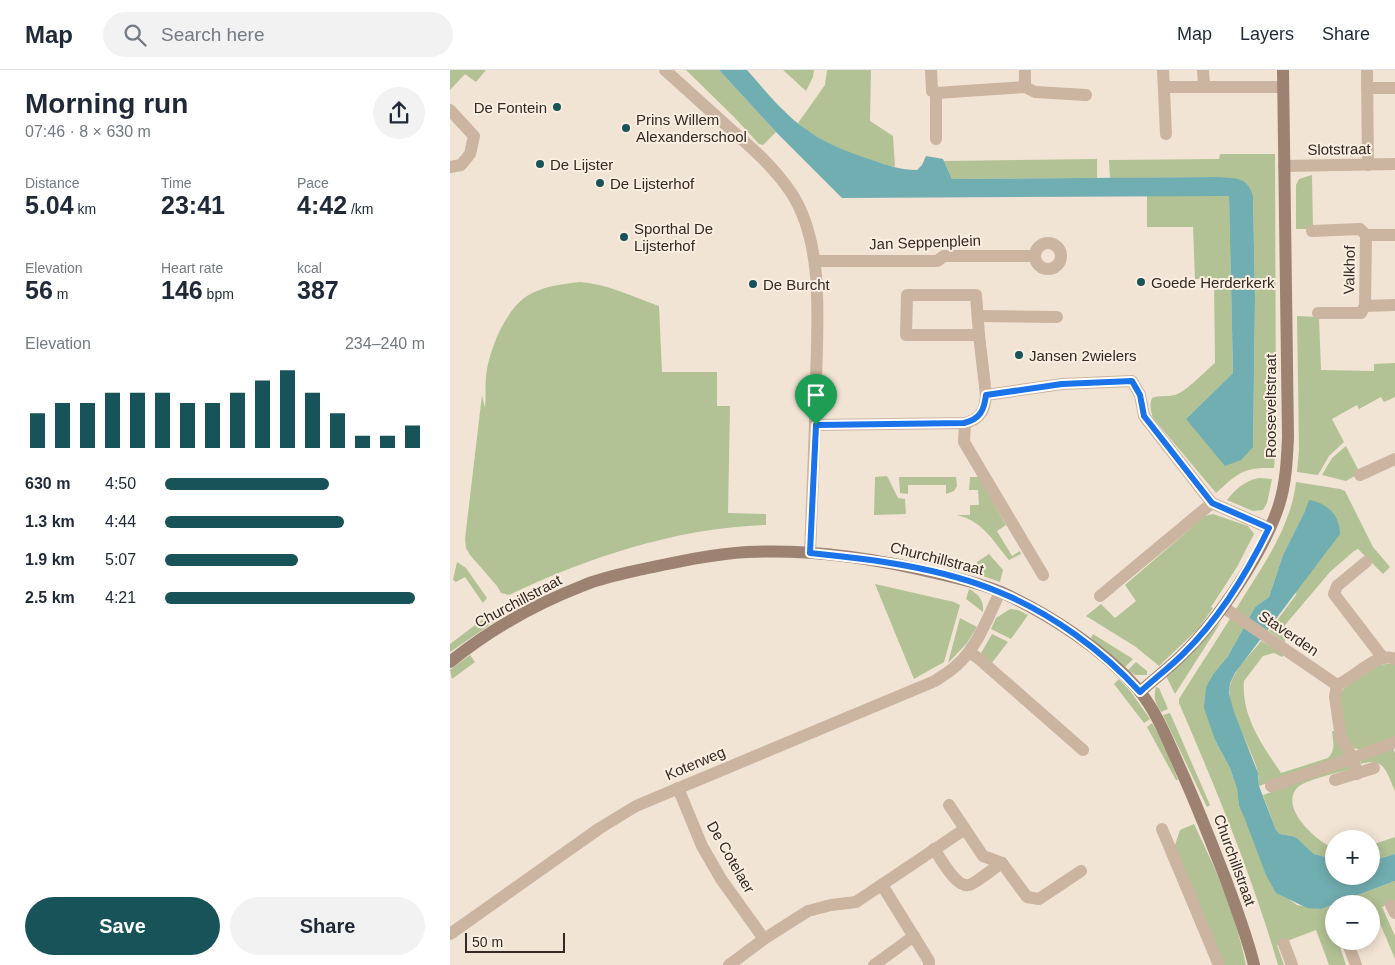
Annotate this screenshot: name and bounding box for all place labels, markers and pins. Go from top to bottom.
place label: De Fontein [474,99,547,116]
marker: De Fontein [551,101,563,113]
place label: Prins Willem Alexanderschool [636,111,747,145]
marker: Prins Willem Alexanderschool [620,122,632,134]
place label: De Lijster [550,156,613,173]
marker: De Lijster [534,158,546,170]
place label: De Lijsterhof [610,175,695,192]
marker: De Lijsterhof [594,177,606,189]
place label: Sporthal De Lijsterhof [634,220,713,254]
marker: Sporthal De Lijsterhof [618,231,630,243]
place label: Goede Herderkerk [1151,274,1275,291]
place label: De Burcht [763,276,831,293]
marker: Goede Herderkerk [1135,276,1147,288]
marker: De Burcht [747,278,759,290]
place label: Jansen 2wielers [1029,347,1137,364]
marker: Jansen 2wielers [1013,349,1025,361]
pin [795,374,837,425]

